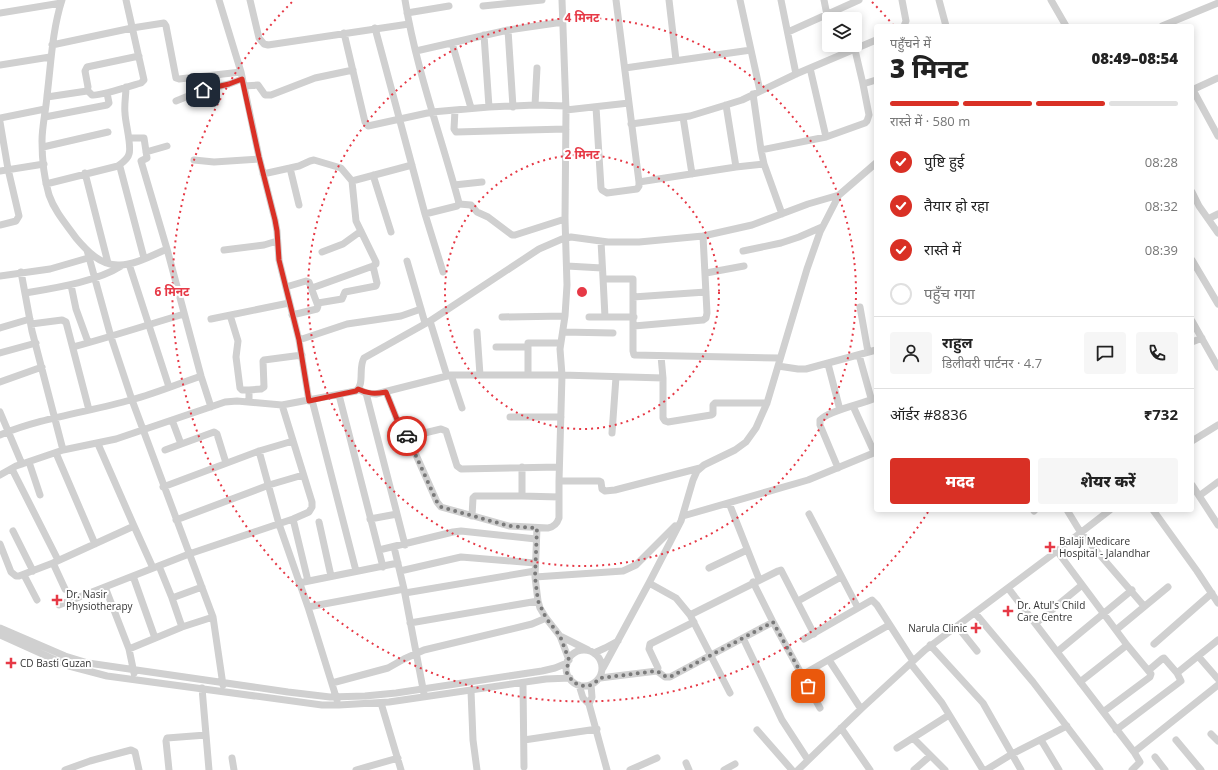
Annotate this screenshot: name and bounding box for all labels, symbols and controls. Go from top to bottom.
text: 4 मिनट [564,9,600,26]
map controls [822,12,862,52]
button: layers [822,12,862,52]
text: पहुँचने में [890,34,931,52]
text: 08:49–08:54 [1092,48,1178,68]
text: 3 मिनट [890,50,968,86]
pin [186,73,220,107]
icon: home [192,79,214,101]
text: रास्ते में · 580 m [890,112,970,130]
text: 2 मिनट [564,146,600,163]
icon: check [890,151,912,173]
text: पुष्टि हुई [924,151,964,171]
text: 08:28 [1145,153,1178,171]
icon: check [890,195,912,217]
text: तैयार हो रहा [924,195,989,215]
text: 08:32 [1145,197,1178,215]
icon: check [890,239,912,261]
text: रास्ते में [924,239,961,259]
text: 08:39 [1145,241,1178,259]
text: 6 मिनट [154,283,190,300]
text: पहुँच गया [924,283,975,303]
centre of rings [575,285,589,299]
button: person [890,332,932,374]
text: राहुल [942,332,973,352]
button: chat [1084,332,1126,374]
button: phone [1136,332,1178,374]
text: डिलीवरी पार्टनर · 4.7 [942,354,1042,372]
text: ऑर्डर #8836 [890,404,967,424]
text: ₹732 [1144,404,1178,424]
courier [387,416,427,456]
icon: car [396,425,418,447]
button: मदद [890,458,1030,504]
button: शेयर करें [1038,458,1178,504]
place label: Balaji Medicare Hospital - Jalandhar [1059,534,1150,560]
marker: Balaji Medicare Hospital - Jalandhar [1044,541,1056,553]
place label: Dr. Nasir Physiotherapy [66,587,134,613]
marker: Dr. Nasir Physiotherapy [51,594,63,606]
place label: Dr. Atul's Child Care Centre [1017,598,1085,624]
marker: Dr. Atul's Child Care Centre [1002,605,1014,617]
place label: Narula Clinic [908,621,967,635]
marker: Narula Clinic [970,622,982,634]
place label: CD Basti Guzan [20,656,91,670]
marker: CD Basti Guzan [5,657,17,669]
pin [791,669,825,703]
icon: bag [797,675,819,697]

